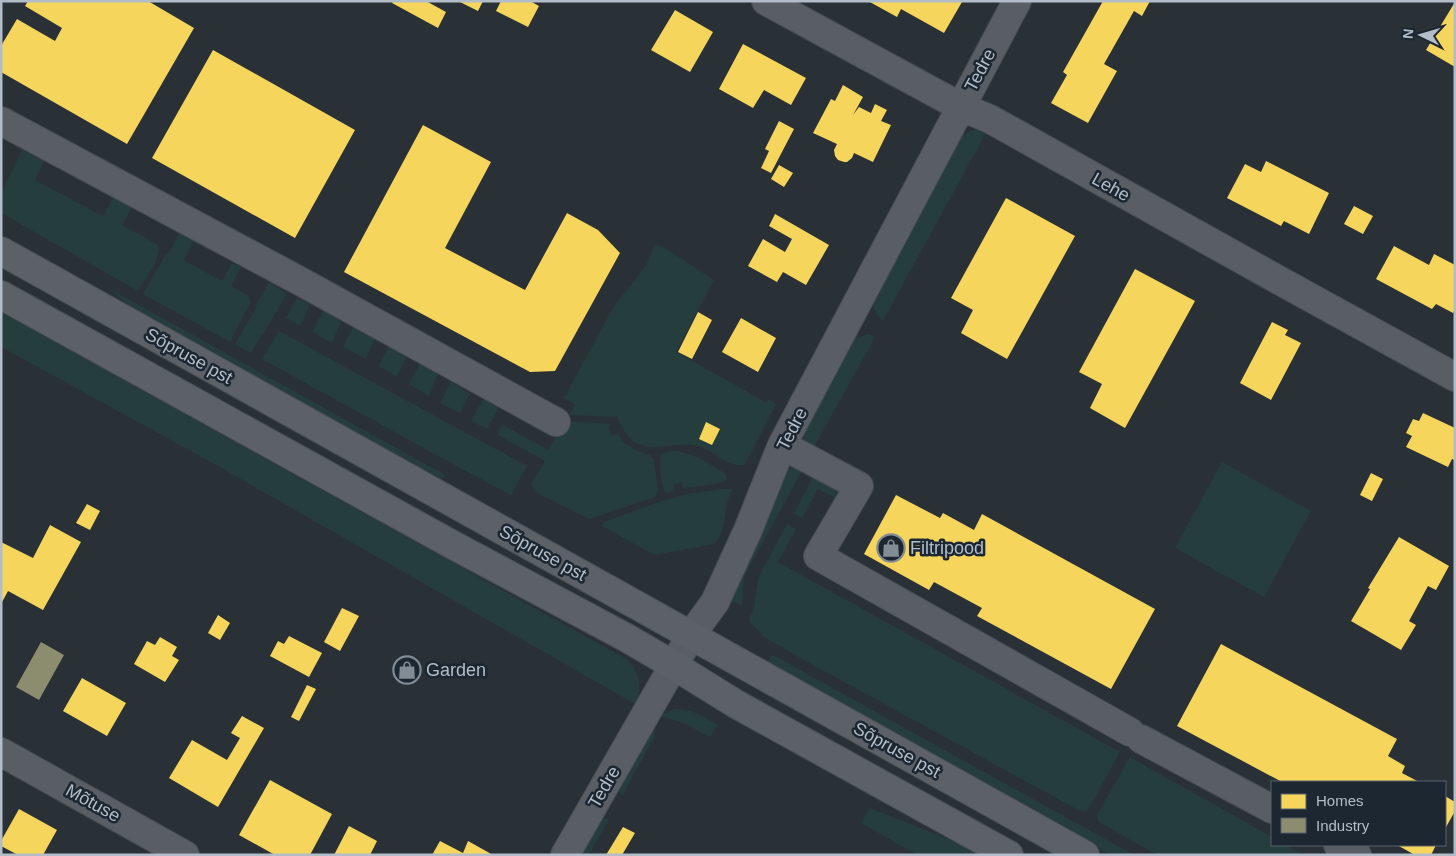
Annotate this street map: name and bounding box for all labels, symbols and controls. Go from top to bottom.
north arrow [1396,10,1446,60]
text: N [1400,28,1416,40]
street label: Tedre [961,45,999,95]
street label: Lehe [1089,169,1133,205]
street label: Sõpruse pst [142,324,236,388]
street label: Tedre [773,404,811,454]
street label: Sõpruse pst [496,521,590,585]
shop icon: Filtripood [876,533,906,563]
place label: Filtripood [910,538,984,558]
shop icon: Garden [392,655,422,685]
place label: Garden [426,660,486,680]
street label: Sõpruse pst [850,718,944,782]
street label: Tedre [584,763,624,811]
street label: Mõtuse [62,780,124,826]
legend [1271,781,1446,846]
text: Homes [1316,792,1364,809]
text: Industry [1316,817,1370,834]

